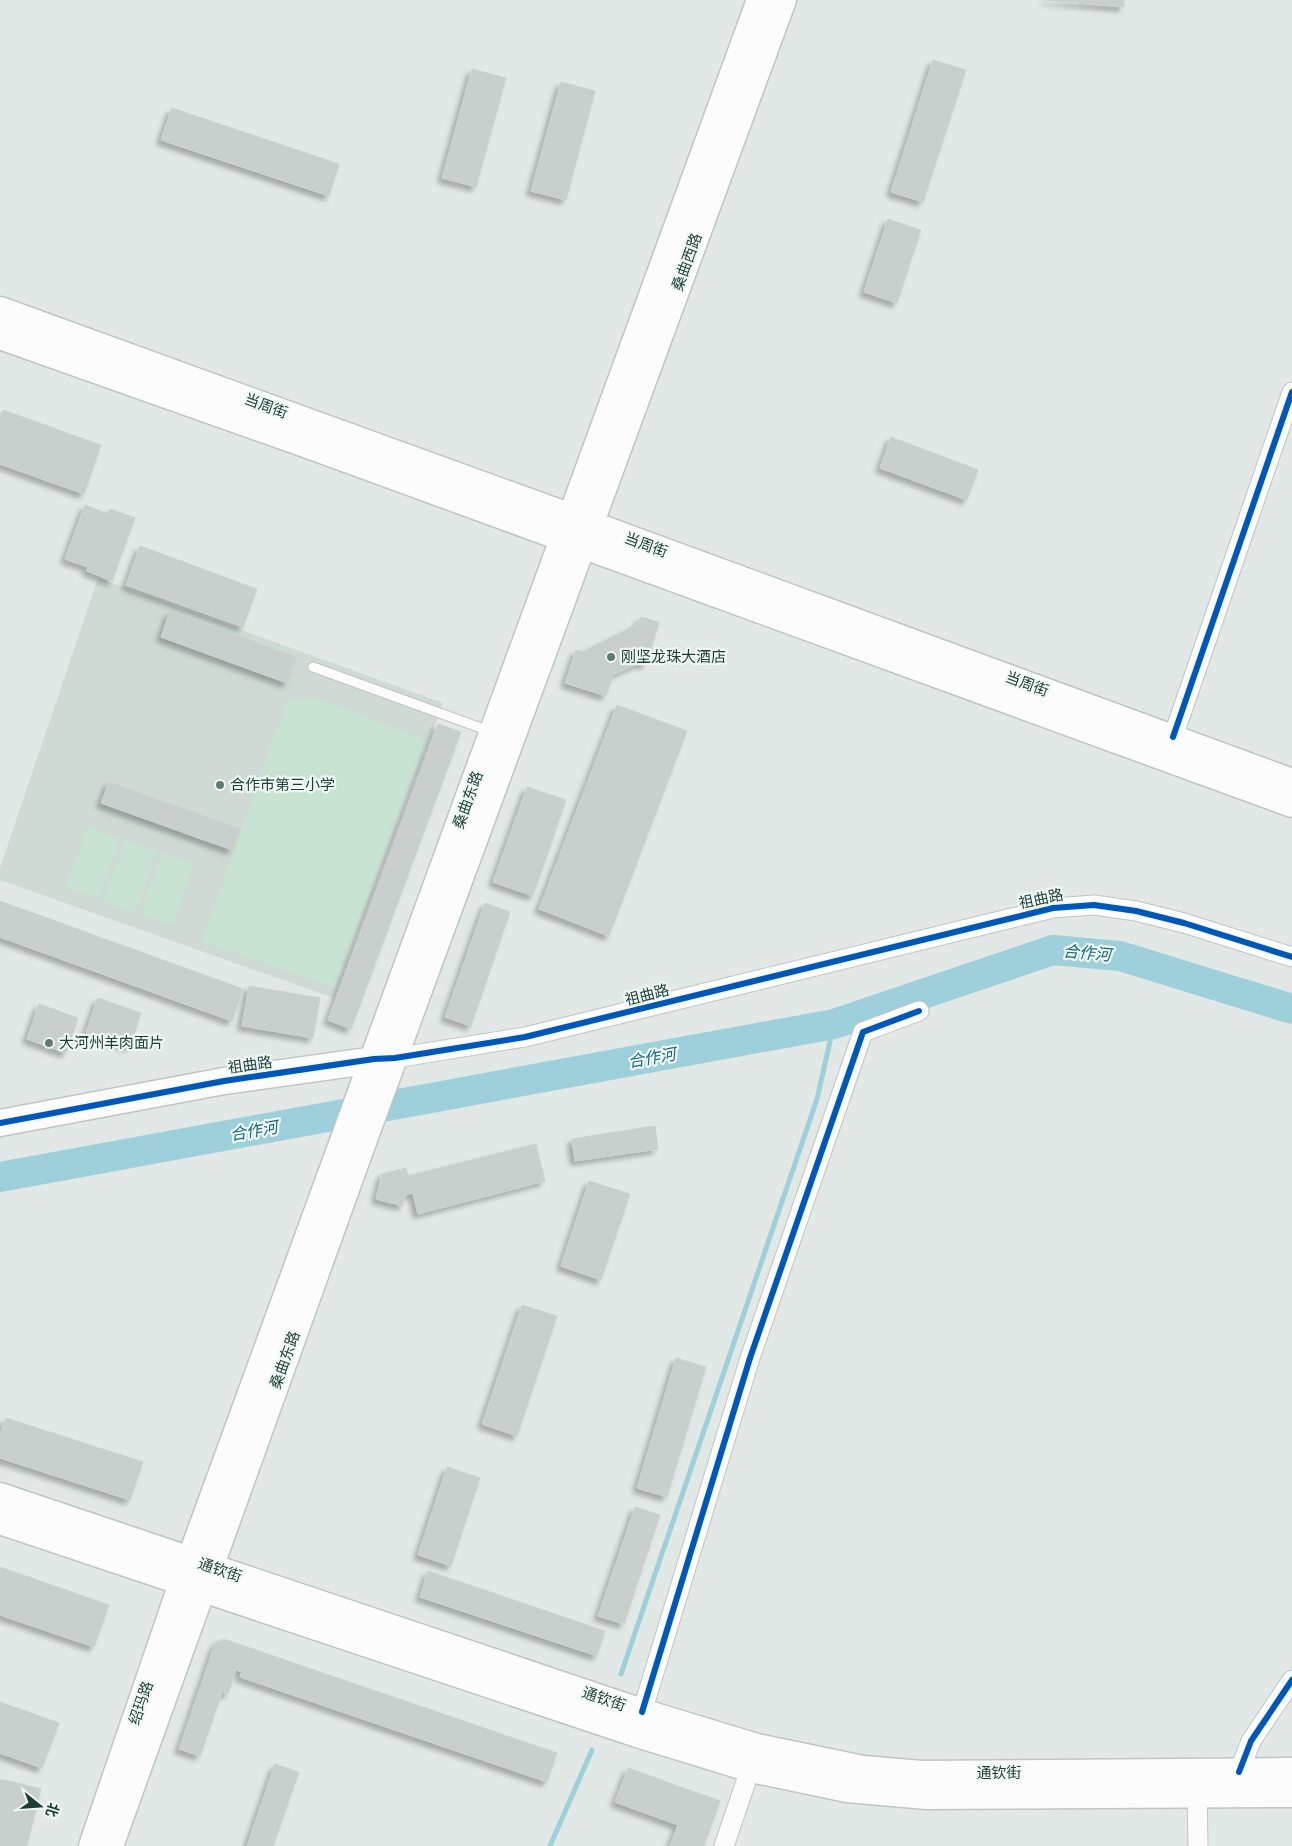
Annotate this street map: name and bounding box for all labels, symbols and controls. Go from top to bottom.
street label: 桑曲西路 [666,230,708,294]
street label: 当周街 [241,388,291,424]
street label: 当周街 [621,527,671,563]
place label: 刚坚龙珠大酒店 [621,646,726,668]
marker: 刚坚龙珠大酒店 [605,651,617,663]
street label: 当周街 [1002,666,1052,702]
street label: 桑曲东路 [447,768,489,832]
place label: 合作市第三小学 [230,774,335,796]
marker: 合作市第三小学 [214,779,226,791]
street label: 祖曲路 [1017,884,1065,914]
water label: 合作河 [1062,939,1115,967]
street label: 祖曲路 [622,979,672,1011]
place label: 大河州羊肉面片 [59,1032,164,1054]
marker: 大河州羊肉面片 [43,1037,55,1049]
water label: 合作河 [626,1042,681,1073]
street label: 祖曲路 [226,1051,274,1079]
water label: 合作河 [228,1115,283,1146]
street label: 桑曲东路 [264,1328,306,1392]
street label: 通钦街 [195,1552,245,1588]
street label: 绍玛路 [123,1678,159,1728]
street label: 通钦街 [579,1681,629,1717]
street label: 通钦街 [976,1762,1022,1784]
north arrow [15,1781,65,1831]
text: 北 [41,1800,64,1819]

